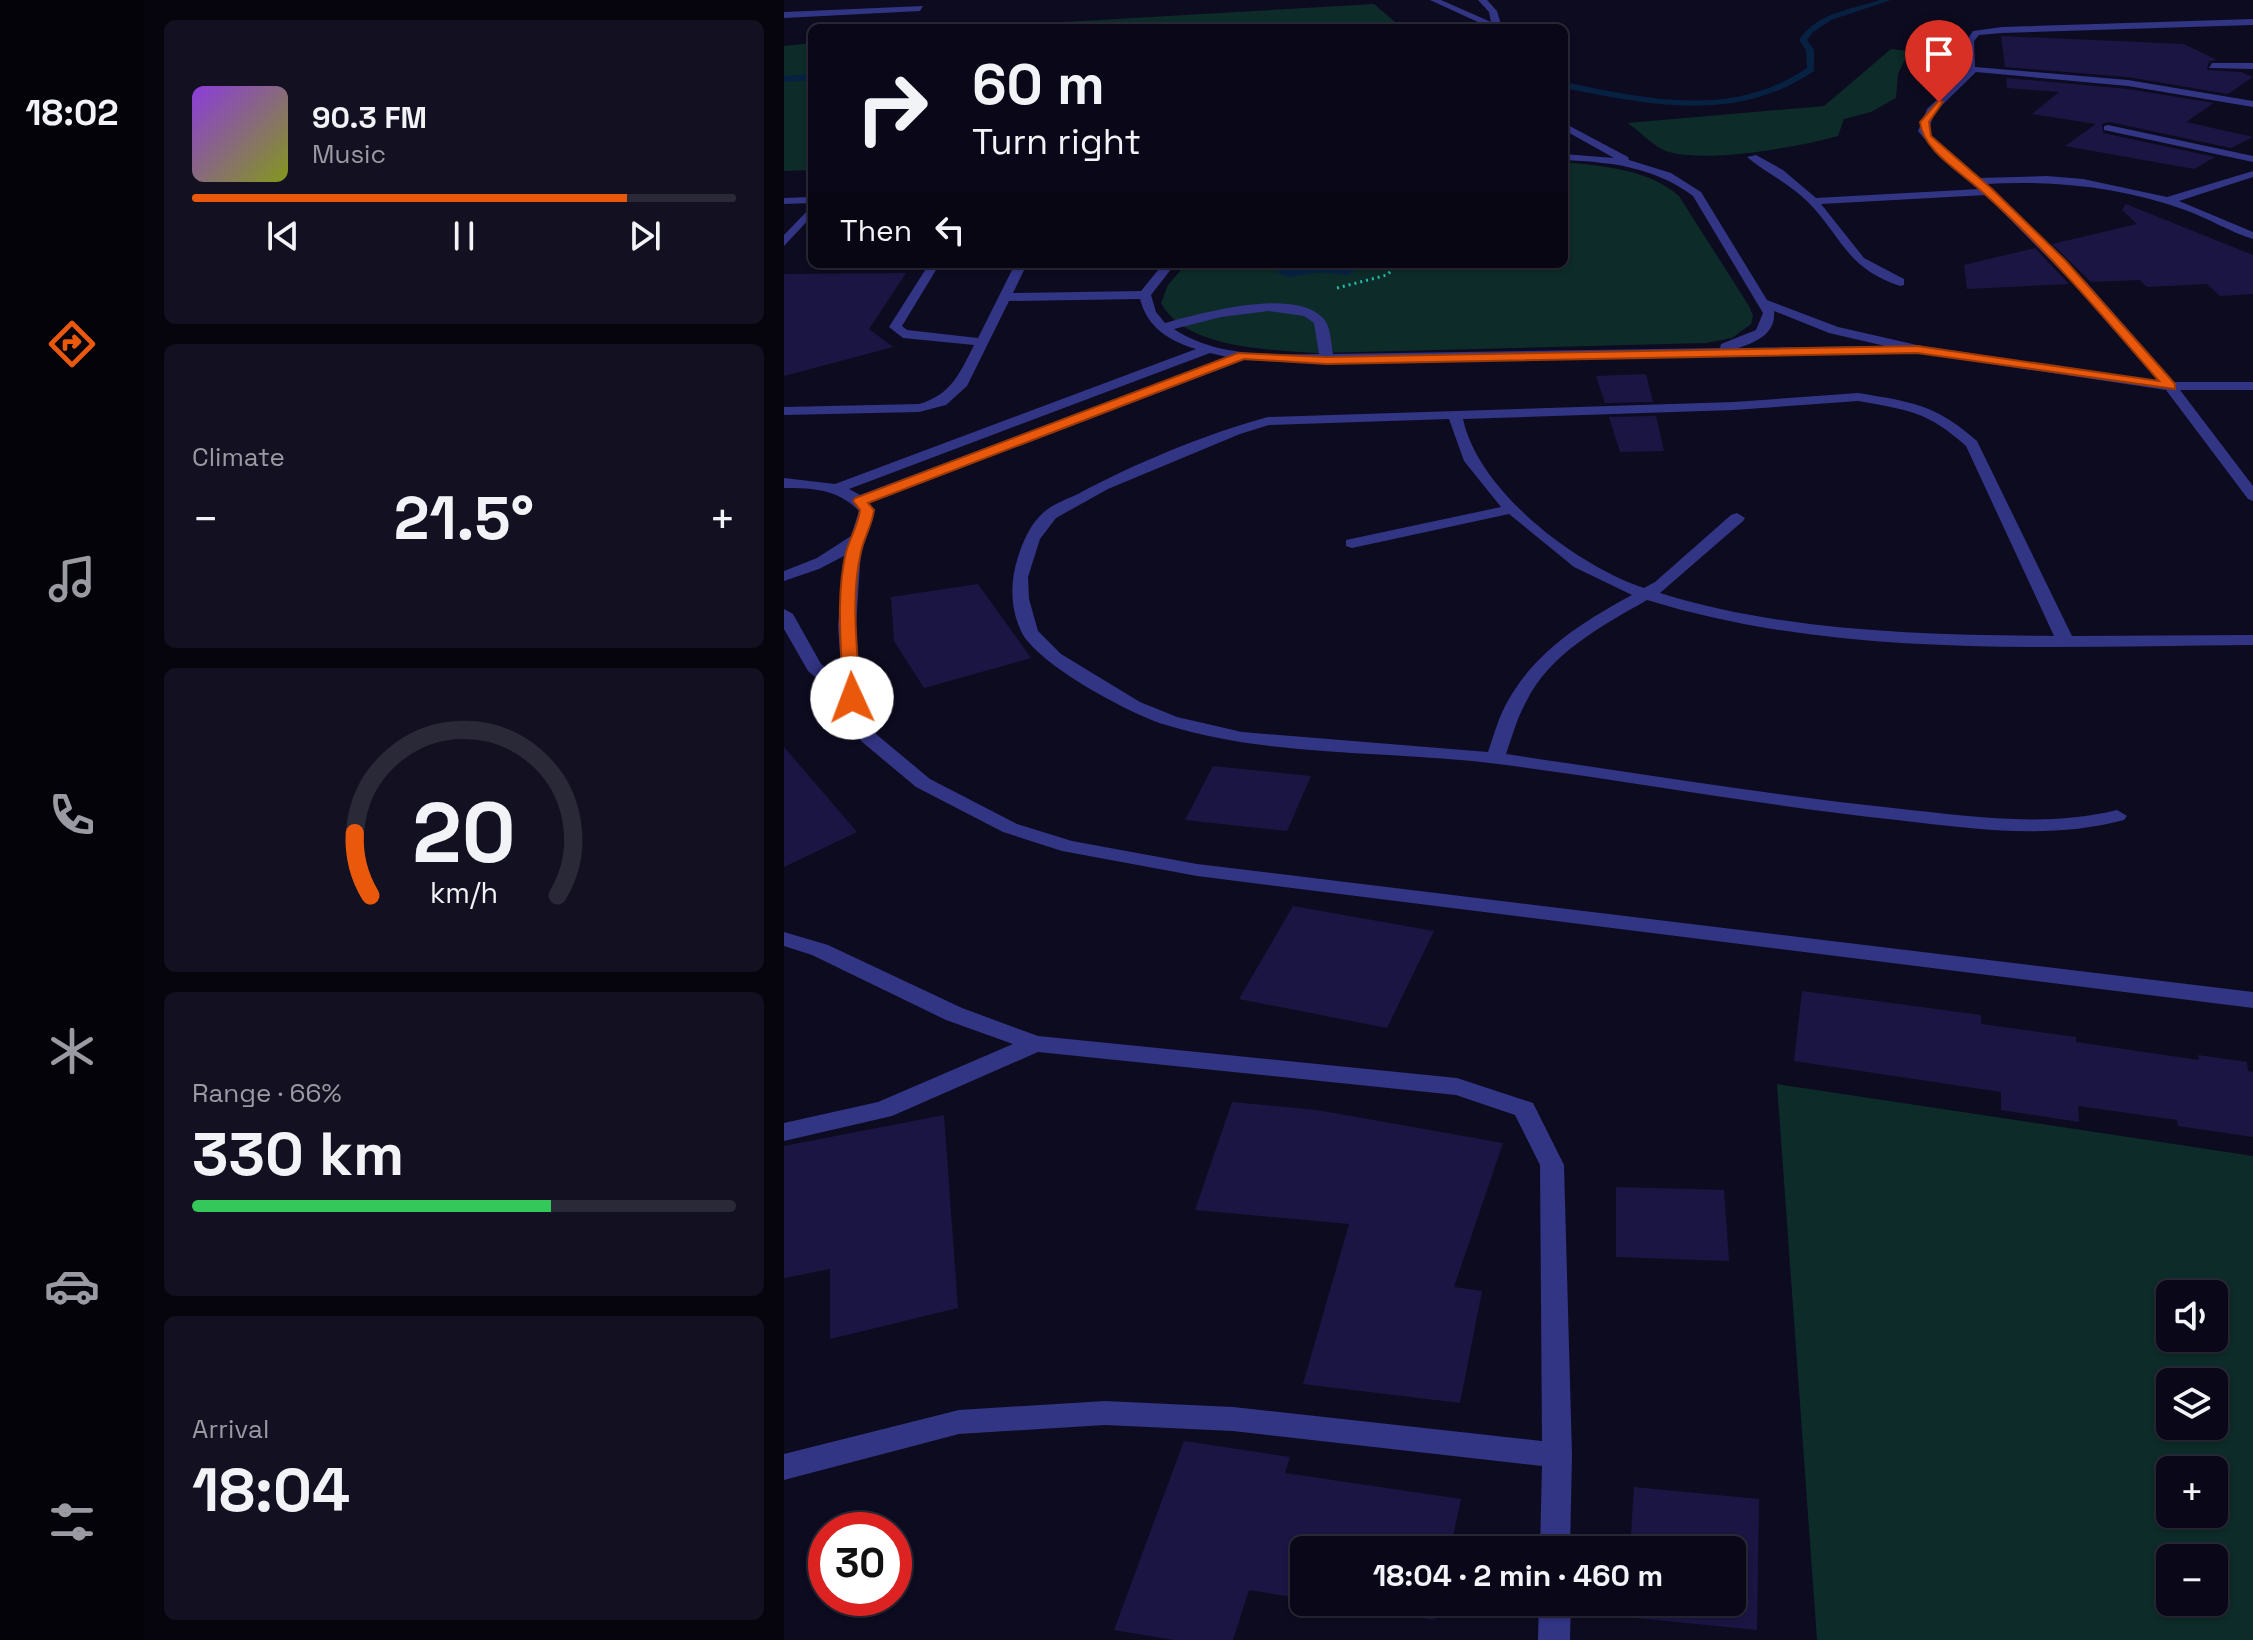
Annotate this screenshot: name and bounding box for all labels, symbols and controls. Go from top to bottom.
pin [1905,20,1973,102]
icon: arrive [1917,32,1961,76]
text: 60 m [972,49,1105,120]
icon: right [840,56,944,160]
text: 18:02 [25,90,119,136]
text: 90.3 FM [312,98,427,137]
text: Turn right [972,119,1141,165]
text: Music [312,137,386,171]
icon: left [928,208,972,252]
text: Then [840,211,912,250]
icon: previous [261,214,305,258]
icon: pause [442,214,486,258]
icon: next [623,214,667,258]
icon: directions [44,316,100,372]
text: Climate [192,440,285,474]
text: 21.5° [394,480,534,557]
text: − [192,491,219,547]
text: + [709,491,736,547]
icon: music [44,551,100,607]
position arrow [810,656,894,740]
text: 20 [412,780,516,886]
icon: phone [44,787,100,843]
text: km/h [430,875,498,911]
icon: climate [44,1023,100,1079]
text: Range · 66% [192,1076,342,1110]
text: 330 km [192,1116,404,1193]
icon: car [44,1258,100,1314]
map controls [2156,1280,2228,1616]
button: sound [2156,1280,2228,1352]
button: layers [2156,1368,2228,1440]
text: Arrival [192,1412,269,1446]
text: 18:04 [192,1452,350,1529]
button: + [2156,1456,2228,1528]
icon: filters [44,1494,100,1550]
speed limit sign: 30 [808,1512,912,1616]
button: − [2156,1544,2228,1616]
text: 18:04 · 2 min · 460 m [1373,1556,1663,1595]

